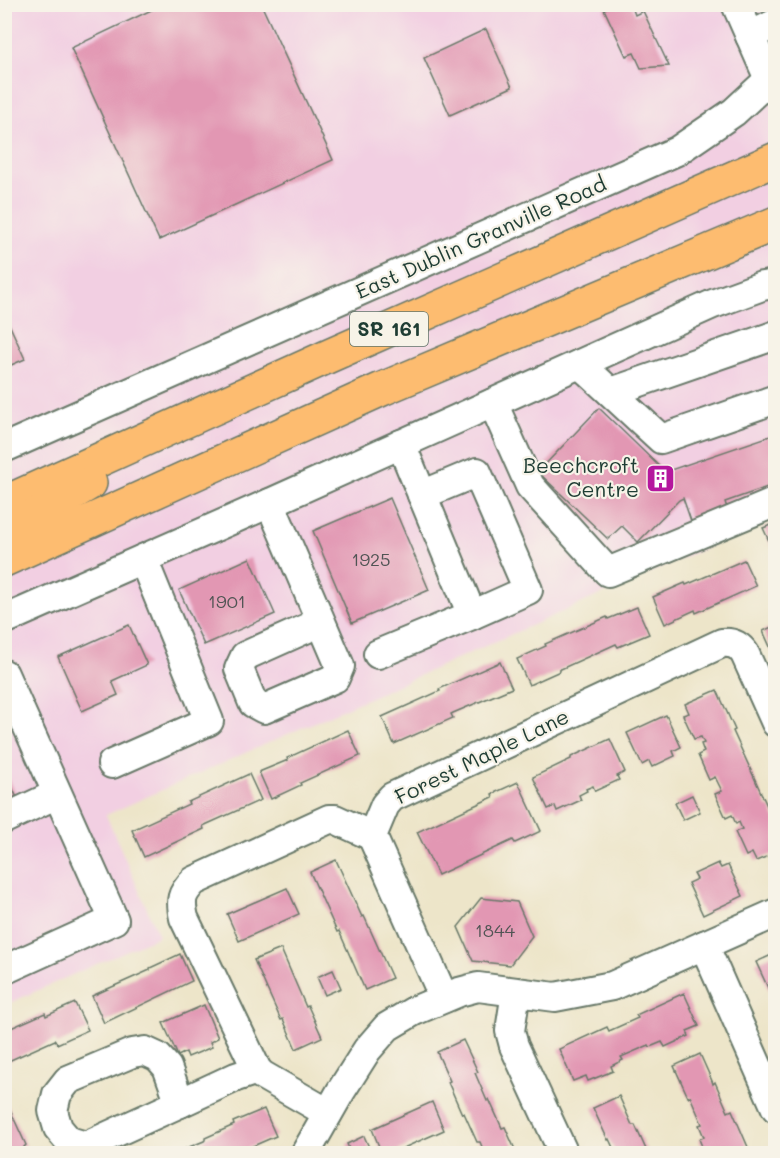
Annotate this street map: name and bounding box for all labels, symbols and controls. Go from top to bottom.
street label: East Dublin Granville Road [351,169,610,304]
road number: SR 161 [350,312,428,346]
place label: Beechcroft Centre [523,451,639,502]
building icon: Beechcroft Centre [644,462,676,494]
house number: 1925 [351,547,391,571]
house number: 1901 [208,589,246,613]
street label: Forest Maple Lane [390,702,573,810]
house number: 1844 [475,918,515,942]

